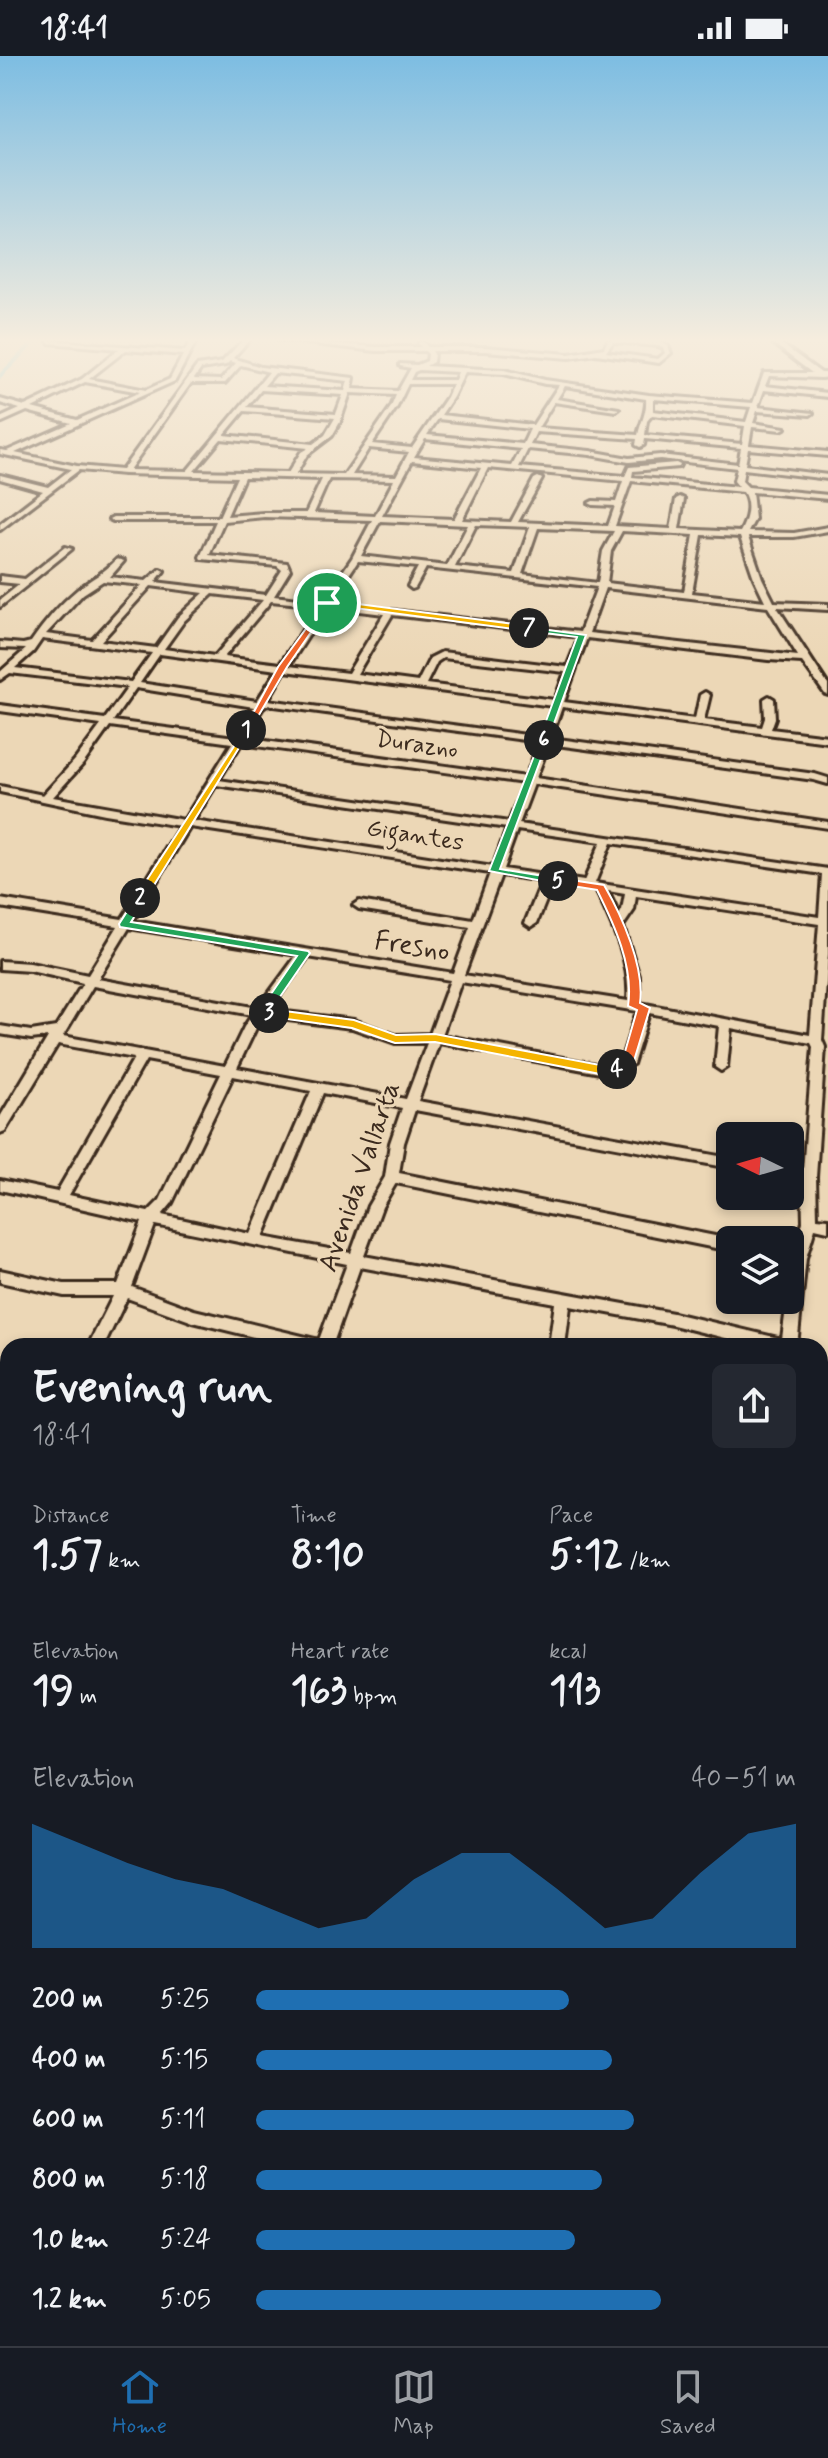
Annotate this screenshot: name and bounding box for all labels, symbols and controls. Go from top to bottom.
text: 18:41 [40,9,108,48]
pin [293,569,361,637]
icon: arrive [305,581,349,625]
pin: 7 [509,608,549,648]
text: 7 [522,614,536,642]
pin: 1 [226,710,266,750]
text: 1 [241,716,251,744]
pin: 6 [524,720,564,760]
street label: Durazno [374,724,460,766]
text: 6 [538,726,550,754]
street label: Gigantes [364,813,466,862]
pin: 5 [538,861,578,901]
text: 5 [551,867,565,895]
pin: 2 [120,878,160,918]
text: 2 [135,884,145,912]
street label: Fresno [372,923,452,971]
pin: 3 [249,993,289,1033]
text: 3 [264,999,274,1027]
pin: 4 [597,1049,637,1089]
text: 4 [611,1055,623,1083]
street label: Avenida Vallarta [310,1077,410,1277]
north arrow [716,1122,804,1210]
map controls [716,1122,804,1314]
button: layers [716,1226,804,1314]
text: Evening run [32,1360,272,1418]
button: share [712,1364,796,1448]
text: 18:41 [32,1419,91,1453]
text: Distance [32,1502,109,1530]
text: Time [291,1502,337,1530]
text: Pace [549,1502,593,1530]
text: 1.57 [32,1530,102,1582]
text: 8:10 [291,1530,365,1582]
text: 5:12 [549,1530,623,1582]
text: km [102,1547,140,1575]
text: /km [623,1547,671,1575]
text: Elevation [32,1638,119,1666]
text: Heart rate [291,1638,389,1666]
text: kcal [549,1638,586,1666]
text: 19 [32,1666,74,1718]
text: 163 [291,1666,347,1718]
text: 113 [549,1666,601,1718]
text: m [74,1683,97,1711]
text: bpm [347,1683,397,1711]
text: Elevation [32,1762,134,1796]
text: 40–51 m [691,1762,796,1796]
text: 200 m [32,1983,103,2017]
text: 5:25 [160,1983,209,2017]
text: 400 m [32,2043,105,2077]
text: 5:15 [160,2043,208,2077]
text: 600 m [32,2103,104,2137]
text: 5:11 [160,2103,205,2137]
text: 800 m [32,2163,105,2197]
text: 5:18 [160,2163,208,2197]
text: 1.0 km [32,2223,109,2257]
text: 5:24 [160,2223,211,2257]
text: 1.2 km [32,2283,107,2317]
text: 5:05 [160,2283,211,2317]
tab: Home [112,2365,167,2441]
tab: Map [392,2365,436,2441]
tab: Saved [660,2365,716,2441]

